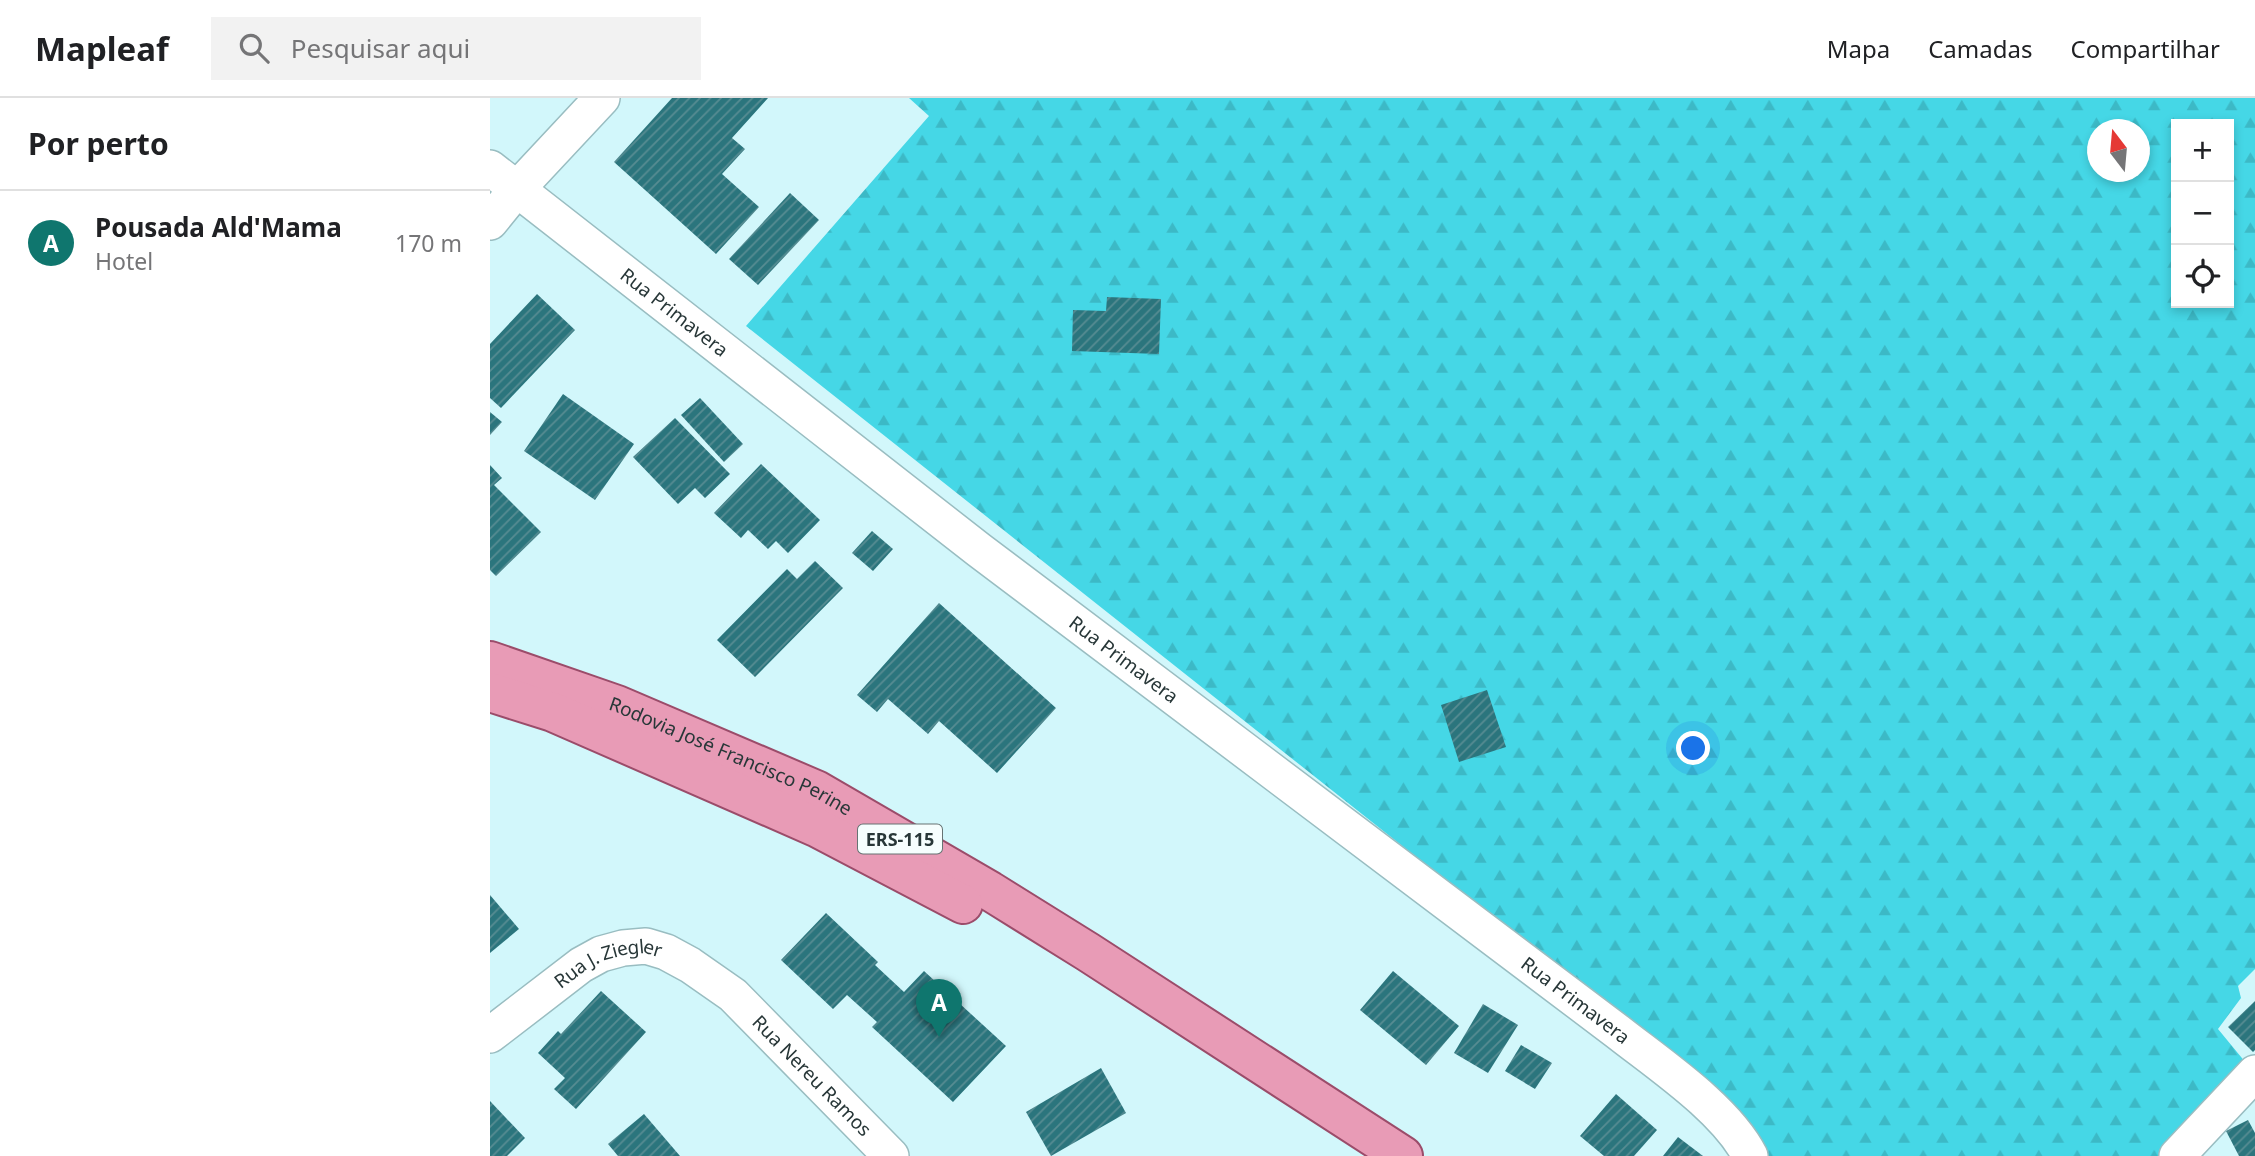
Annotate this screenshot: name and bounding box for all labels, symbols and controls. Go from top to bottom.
search box [211,17,701,80]
text: Mapleaf [35,26,169,71]
icon: search [235,29,273,67]
text: Pesquisar aqui [291,30,470,66]
text: Mapa [1827,32,1890,65]
text: Camadas [1928,32,2032,65]
text: Compartilhar [2070,32,2220,65]
north arrow [2087,119,2150,182]
map controls [2171,119,2234,308]
button: + [2171,119,2234,182]
text: Por perto [28,123,169,164]
button: − [2171,182,2234,245]
text: Pousada Ald'Mama [95,209,342,245]
text: A [43,227,59,259]
text: 170 m [395,227,462,259]
text: Hotel [95,245,153,277]
button: locate [2171,245,2234,308]
street label: Rua Primavera [615,262,734,362]
street label: Rua Primavera [1064,610,1184,709]
street label: Rodovia José Francisco Perine [606,690,857,821]
your location [1676,731,1710,765]
road number: ERS-115 [858,824,942,854]
street label: Rua J. Ziegler [549,933,666,994]
street label: Rua Primavera [1516,950,1635,1050]
pin: A [916,979,962,1037]
street label: Rua Nereu Ramos [747,1009,877,1142]

